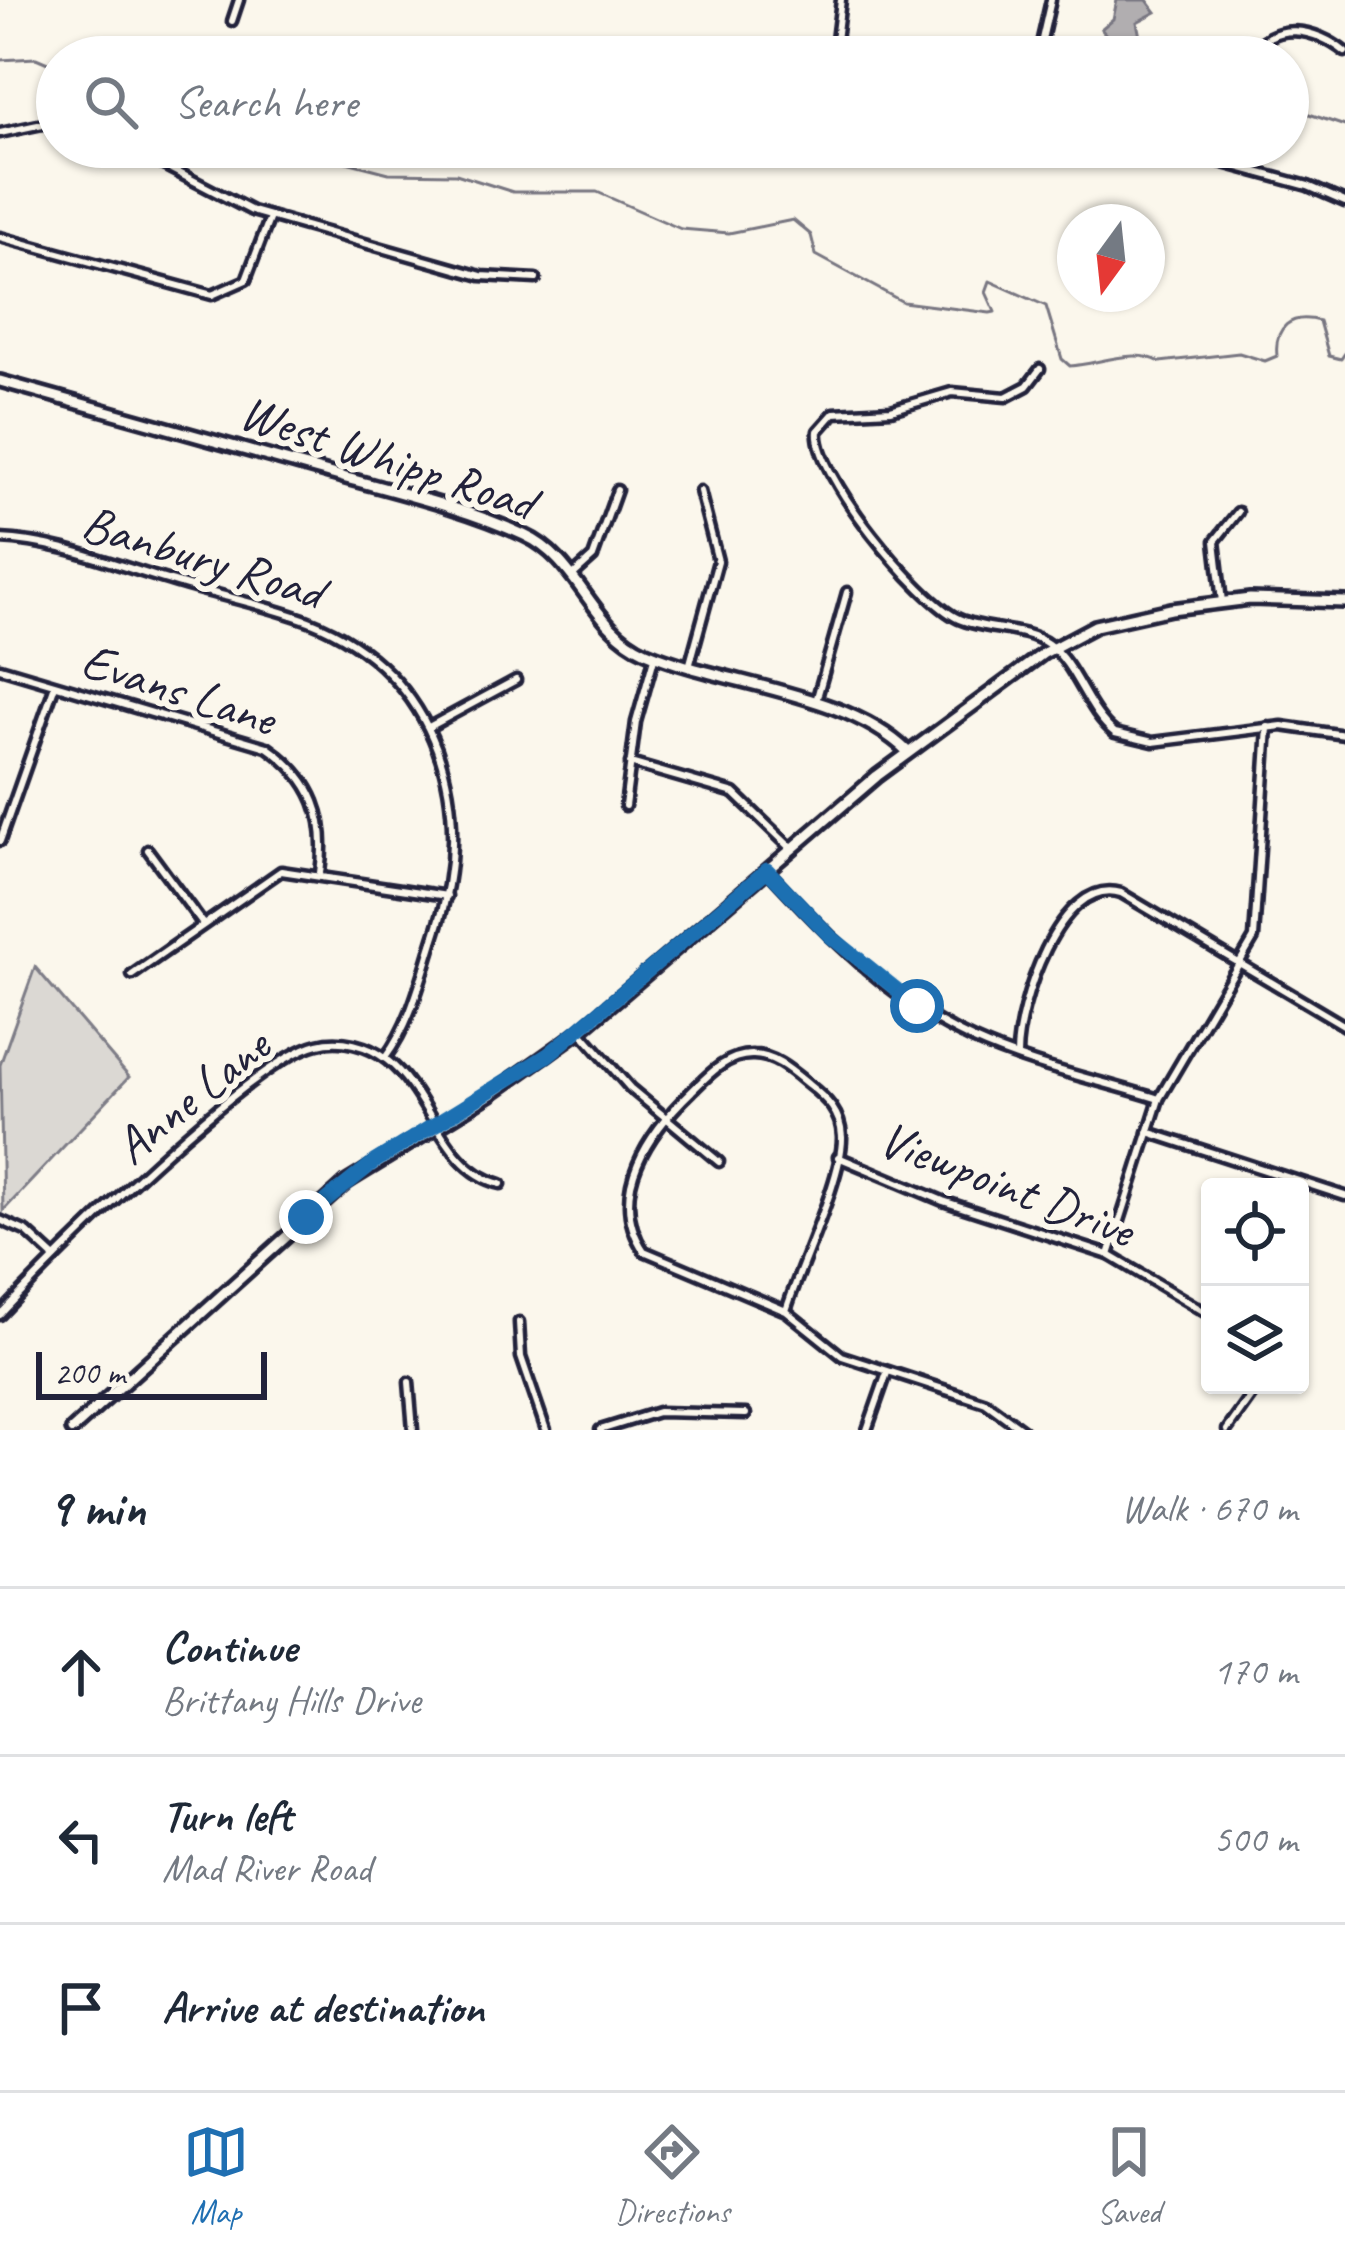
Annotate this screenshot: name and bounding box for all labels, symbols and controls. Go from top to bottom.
search box [36,36,1309,168]
icon: search [78,69,144,135]
text: Search here [174,74,357,131]
north arrow [1057,204,1165,312]
street label: West Whipp Road [232,379,550,537]
street label: Banbury Road [75,490,338,626]
street label: Evans Lane [74,628,287,751]
route start [890,979,944,1033]
street label: Anne Lane [101,1012,285,1178]
street label: Viewpoint Drive [870,1106,1146,1263]
map controls [1201,1178,1309,1394]
button: locate [1201,1178,1309,1286]
route end [279,1190,333,1244]
button: layers [1201,1286,1309,1394]
scale bar [36,1346,267,1399]
text: 200 m [54,1352,125,1394]
text: 9 min [48,1476,145,1540]
text: Walk · 670 m [1121,1484,1297,1533]
text: Continue [162,1619,296,1676]
icon: ahead [48,1639,114,1705]
text: 170 m [1213,1647,1297,1696]
text: Brittany Hills Drive [162,1676,421,1725]
text: Turn left [162,1787,292,1844]
icon: left [48,1807,114,1873]
text: 500 m [1213,1815,1297,1864]
text: Mad River Road [162,1844,371,1893]
icon: arrive [48,1975,114,2041]
text: Arrive at destination [162,1979,484,2036]
tab: Map [183,2119,249,2233]
tab: Directions [615,2119,730,2233]
tab: Saved [1096,2119,1162,2233]

